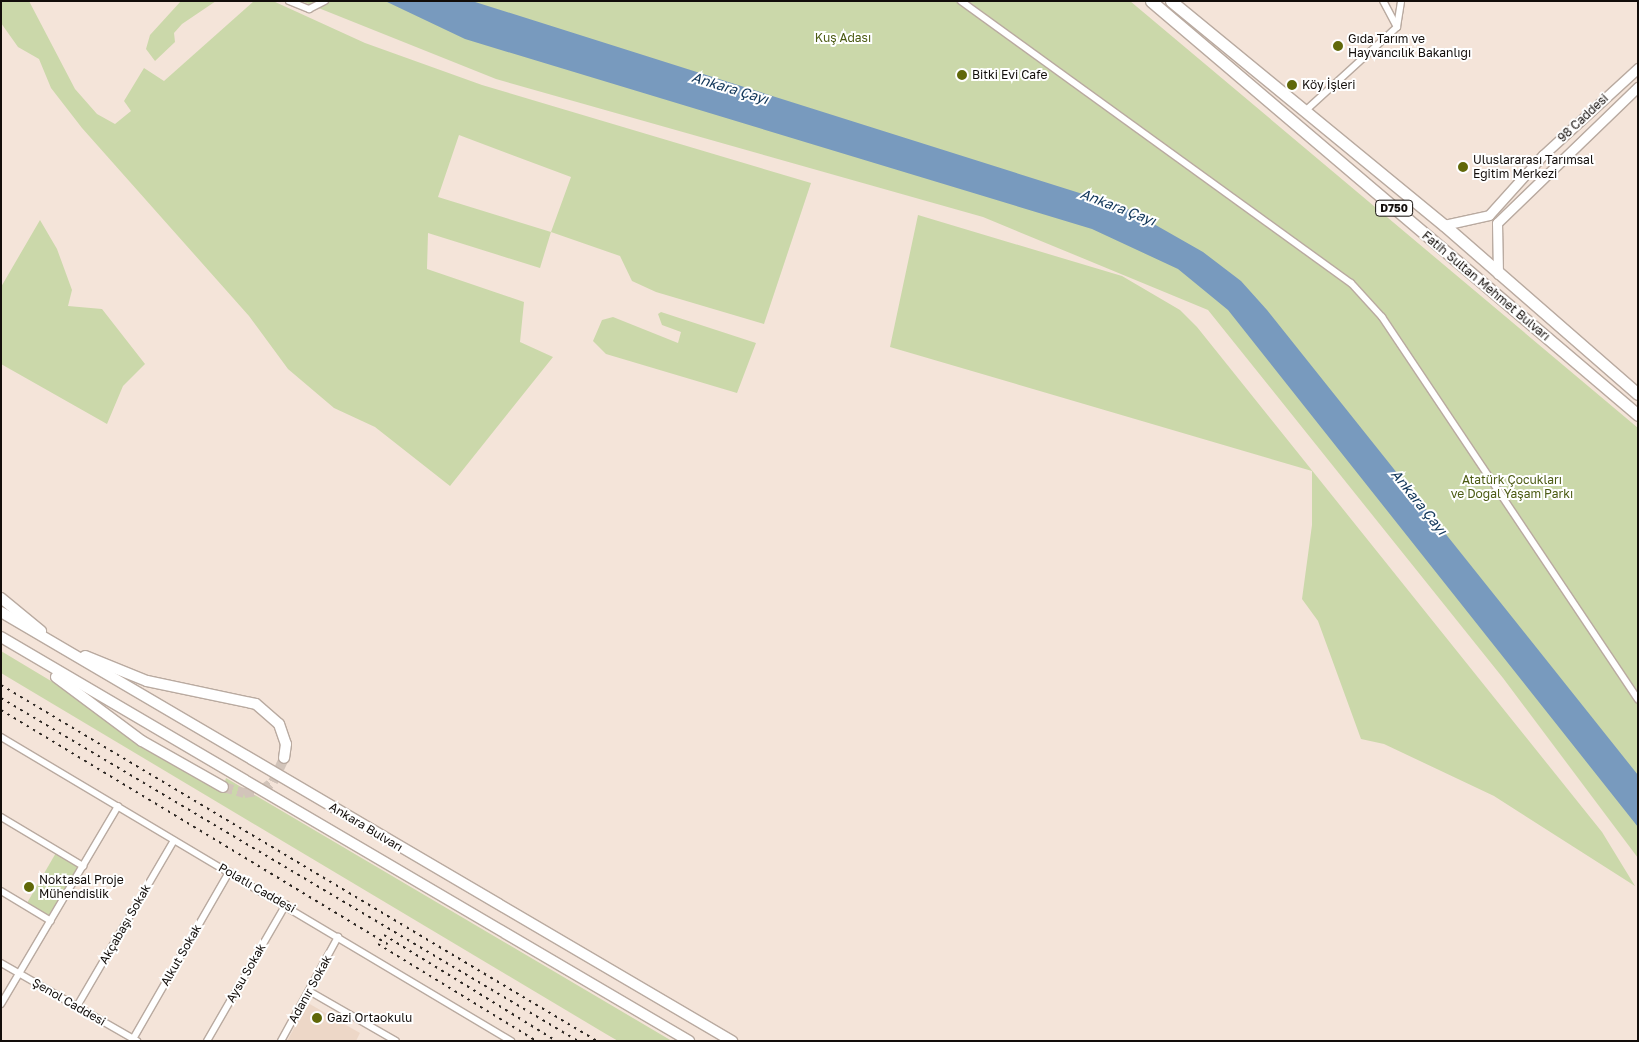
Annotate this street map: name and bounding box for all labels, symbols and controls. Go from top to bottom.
park label: Kuş Adası [815,31,871,45]
place label: Gıda Tarım ve Hayvancılık Bakanlığı [1348,32,1471,60]
marker: Gıda Tarım ve Hayvancılık Bakanlığı [1332,40,1344,52]
water label: Ankara Çayı [690,68,770,108]
place label: Bitki Evi Cafe [972,68,1047,82]
marker: Bitki Evi Cafe [956,69,968,81]
place label: Köy İşleri [1302,78,1355,92]
marker: Köy İşleri [1286,79,1298,91]
street label: 98 Caddesi [1555,91,1611,145]
place label: Uluslararası Tarımsal Eğitim Merkezi [1473,153,1594,181]
marker: Uluslararası Tarımsal Eğitim Merkezi [1457,161,1469,173]
water label: Ankara Çayı [1078,185,1158,229]
road number: D750 [1374,200,1414,217]
street label: Fatih Sultan Mehmet Bulvarı [1419,228,1553,344]
water label: Ankara Çayı [1388,466,1450,538]
park label: Atatürk Çocukları ve Doğal Yaşam Parkı [1451,473,1573,501]
street label: Ankara Bulvarı [327,799,405,855]
street label: Polatlı Caddesi [216,860,298,916]
place label: Noktasal Proje Mühendislik [39,873,124,901]
marker: Noktasal Proje Mühendislik [23,881,35,893]
street label: Akçabaşı Sokak [96,882,154,966]
street label: Alkut Sokak [158,922,204,988]
street label: Aysu Sokak [223,941,269,1005]
street label: Adanır Sokak [285,953,335,1025]
street label: Şenol Caddesi [30,975,108,1029]
place label: Gazi Ortaokulu [327,1011,412,1025]
marker: Gazi Ortaokulu [311,1012,323,1024]

